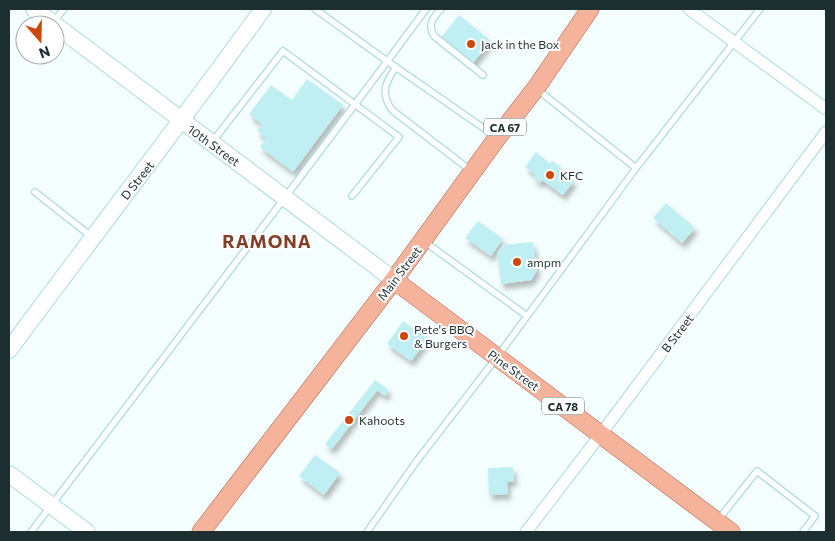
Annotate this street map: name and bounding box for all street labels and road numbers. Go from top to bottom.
road number: CA 67 [484,118,526,136]
street label: 10th Street [185,121,243,169]
street label: D Street [118,158,156,202]
street label: Main Street [374,243,424,303]
street label: B Street [658,311,696,355]
street label: Pine Street [486,347,542,393]
road number: CA 78 [542,398,584,414]

